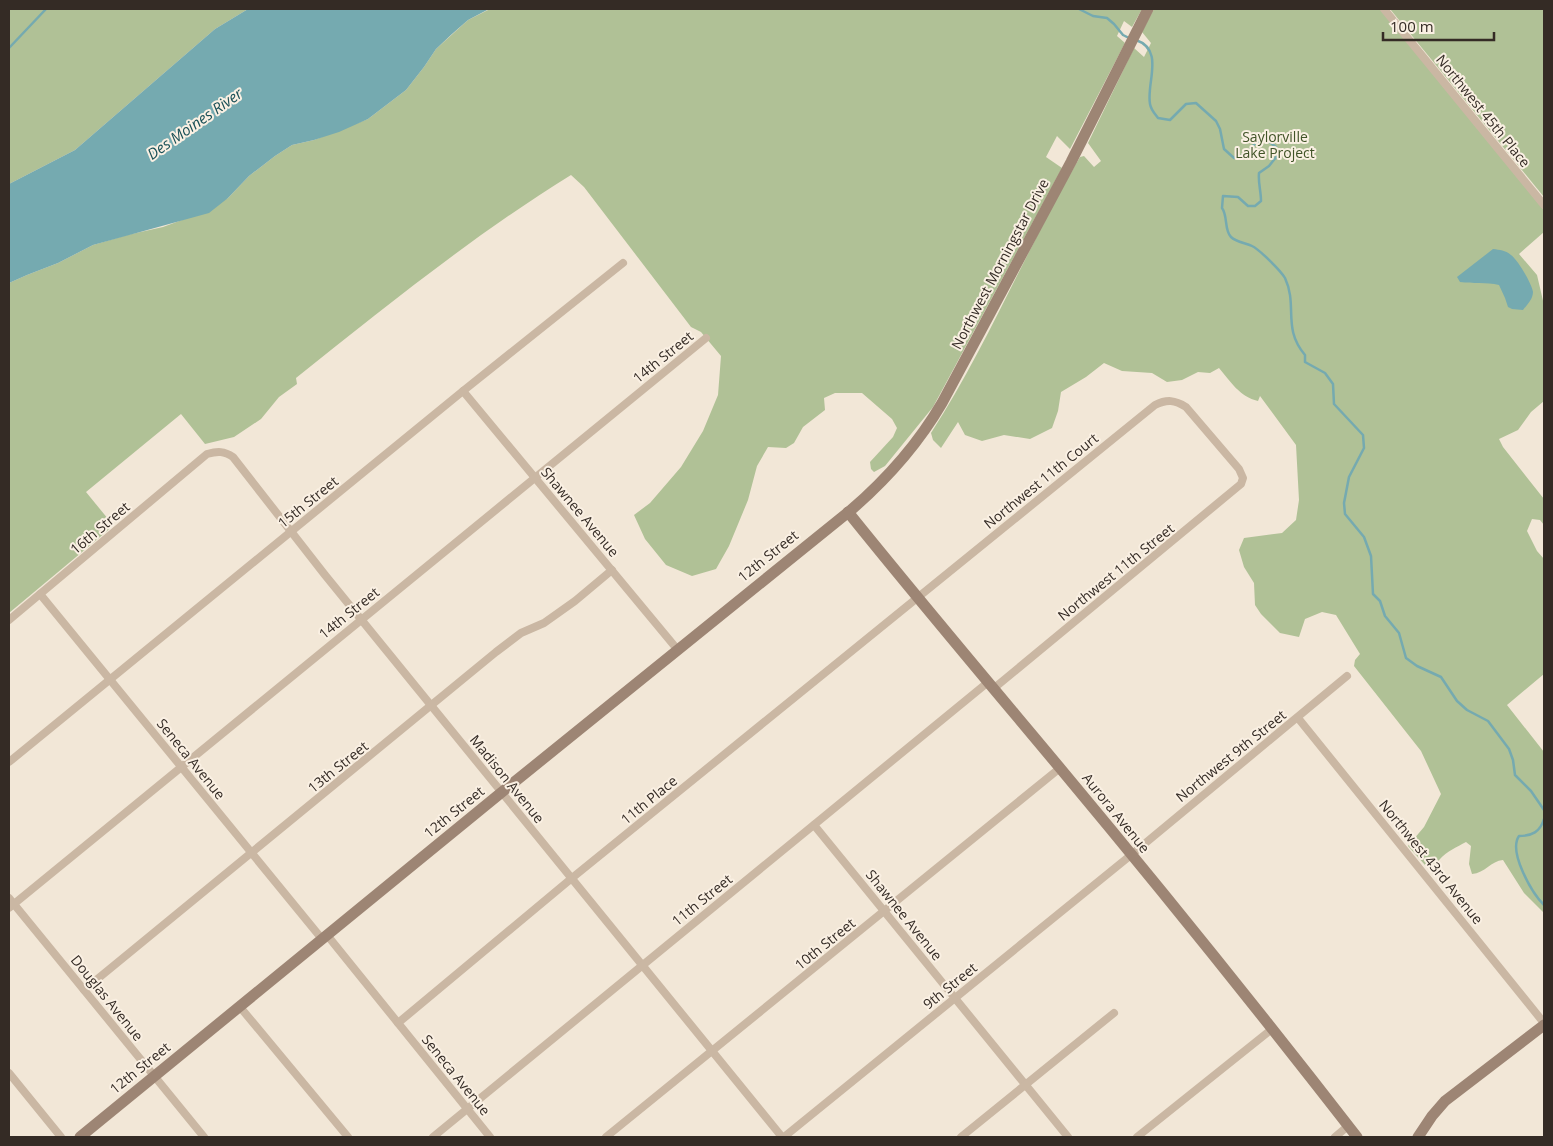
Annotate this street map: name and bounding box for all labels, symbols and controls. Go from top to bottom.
scale bar [1383,10,1494,42]
text: 100 m [1390,16,1434,36]
street label: Northwest 45th Place [1432,50,1535,171]
water label: Des Moines River [143,82,247,163]
park label: Saylorville Lake Project [1235,127,1315,162]
street label: Northwest Morningstar Drive [946,175,1053,352]
street label: 14th Street [629,326,697,387]
street label: Northwest 11th Court [980,429,1102,533]
street label: Shawnee Avenue [537,463,624,561]
street label: 15th Street [274,471,342,532]
street label: 16th Street [66,497,133,558]
street label: Northwest 11th Street [1054,519,1178,624]
street label: 12th Street [734,525,802,586]
street label: 14th Street [315,582,383,643]
street label: Northwest 9th Street [1172,705,1290,806]
street label: Seneca Avenue [153,714,230,803]
street label: Madison Avenue [466,731,549,827]
street label: 13th Street [304,736,372,797]
street label: Aurora Avenue [1078,769,1155,857]
street label: 11th Place [616,771,681,828]
street label: 12th Street [420,781,488,842]
street label: Northwest 43rd Avenue [1375,795,1488,928]
street label: Shawnee Avenue [862,865,947,964]
street label: 11th Street [668,869,736,930]
street label: 10th Street [791,913,859,974]
street label: Douglas Avenue [67,951,148,1045]
street label: 9th Street [919,958,981,1013]
street label: Seneca Avenue [418,1030,495,1119]
street label: 12th Street [106,1037,174,1098]

